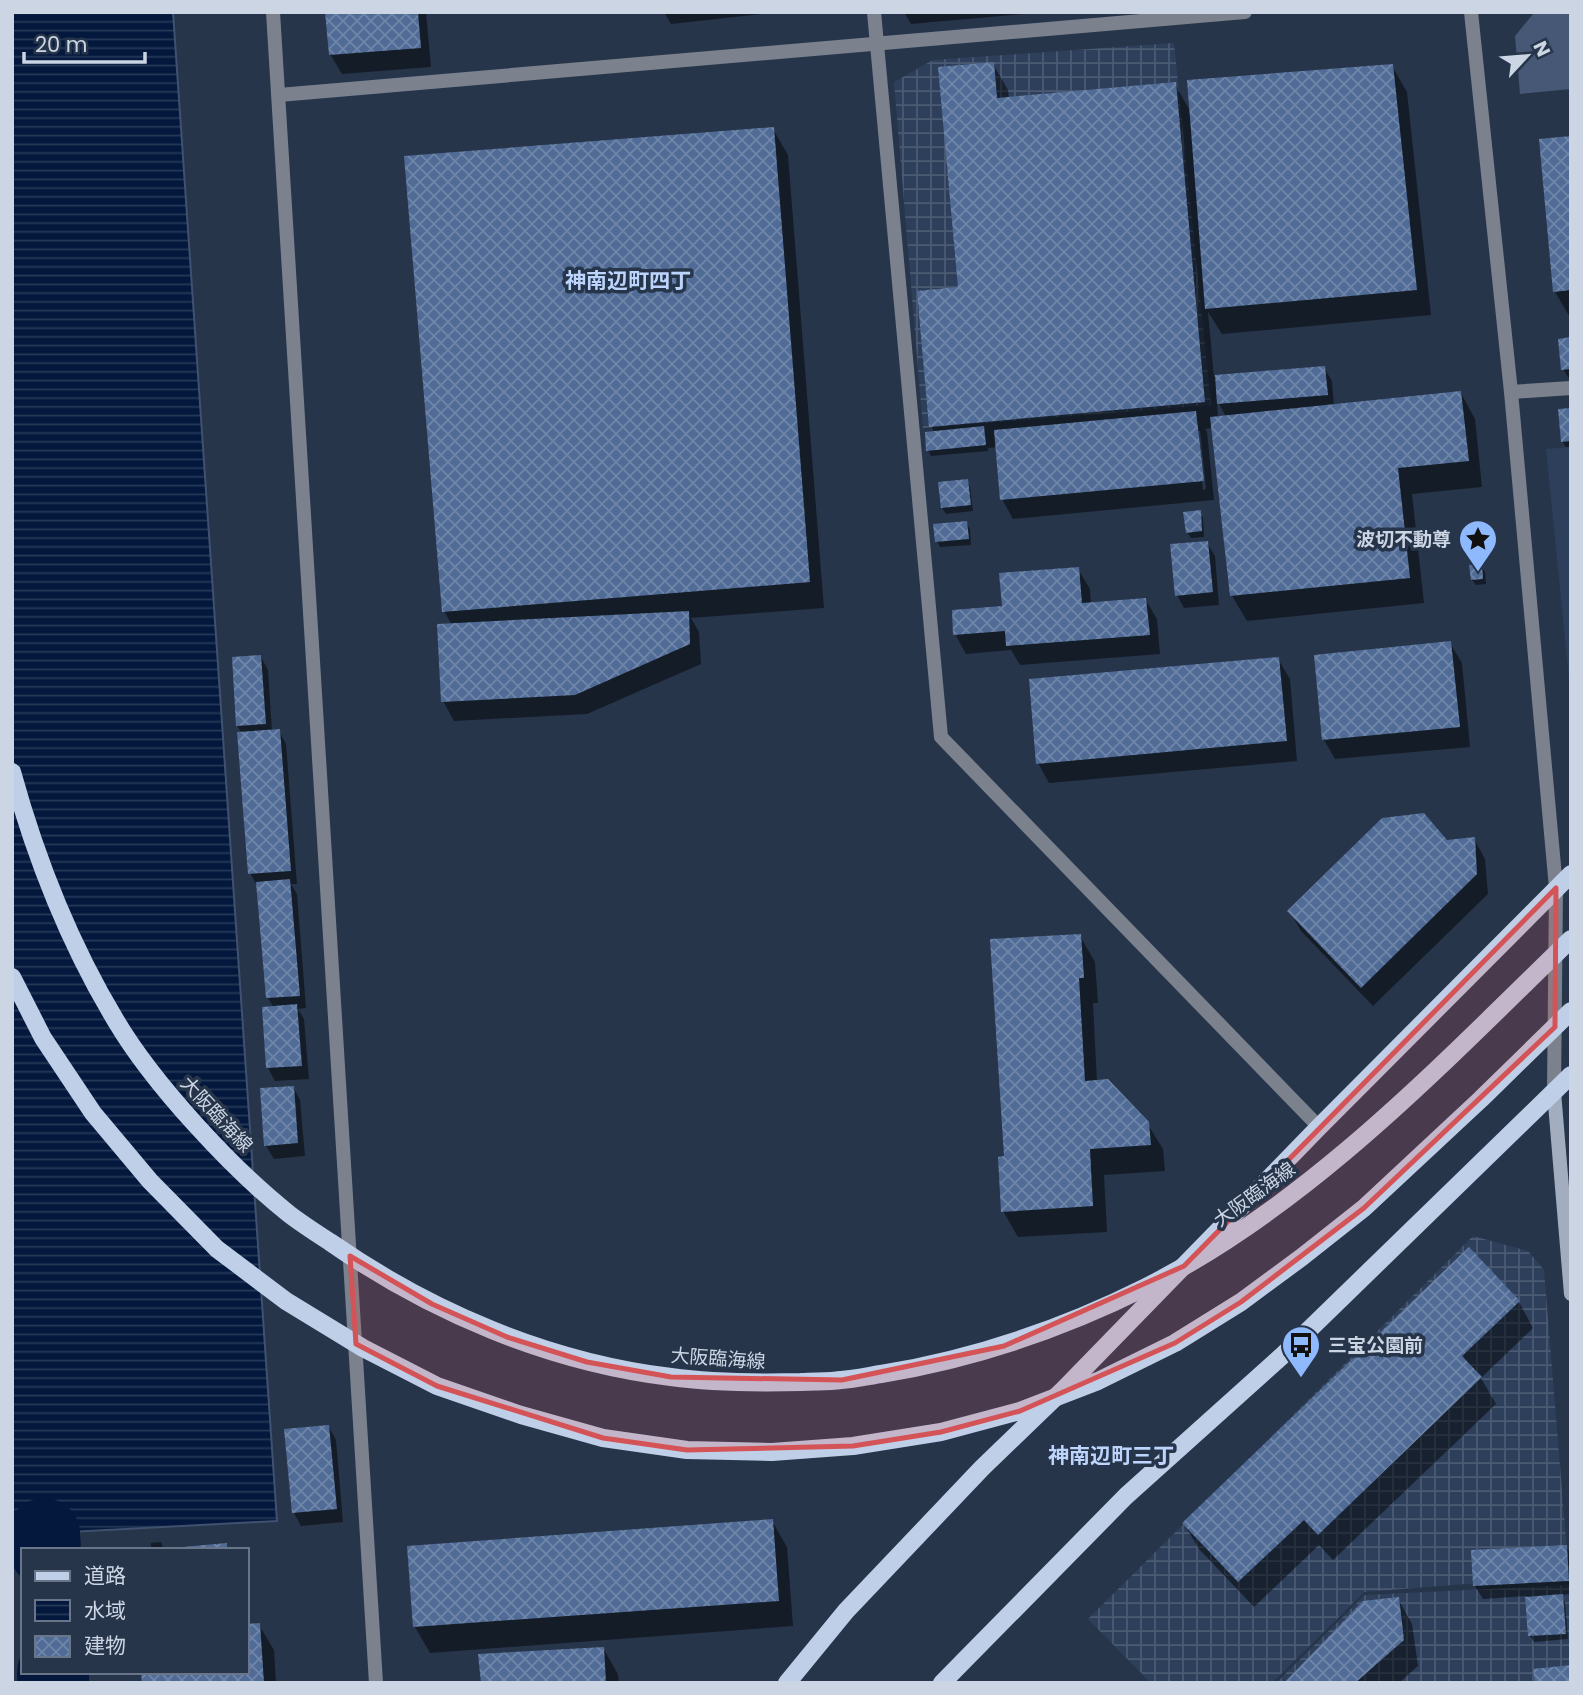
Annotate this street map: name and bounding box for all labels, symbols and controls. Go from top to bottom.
scale bar [24,21,145,65]
north arrow [1492,21,1562,91]
text: 20 m [35,30,88,59]
text: N [1527,36,1557,61]
district label: 神南辺町四丁 [565,266,691,295]
place icon: 波切不動尊 [1457,518,1499,573]
place label: 波切不動尊 [1356,526,1451,553]
street label: 大阪臨海線 [174,1070,259,1158]
street label: 大阪臨海線 [1208,1156,1301,1233]
bus stop icon: 三宝公園前 [1280,1324,1322,1379]
place label: 三宝公園前 [1328,1332,1423,1359]
street label: 大阪臨海線 [670,1342,766,1375]
district label: 神南辺町三丁 [1048,1441,1174,1470]
legend [21,1548,248,1674]
text: 道路 [84,1561,126,1590]
text: 水域 [84,1596,126,1625]
text: 建物 [84,1631,126,1660]

